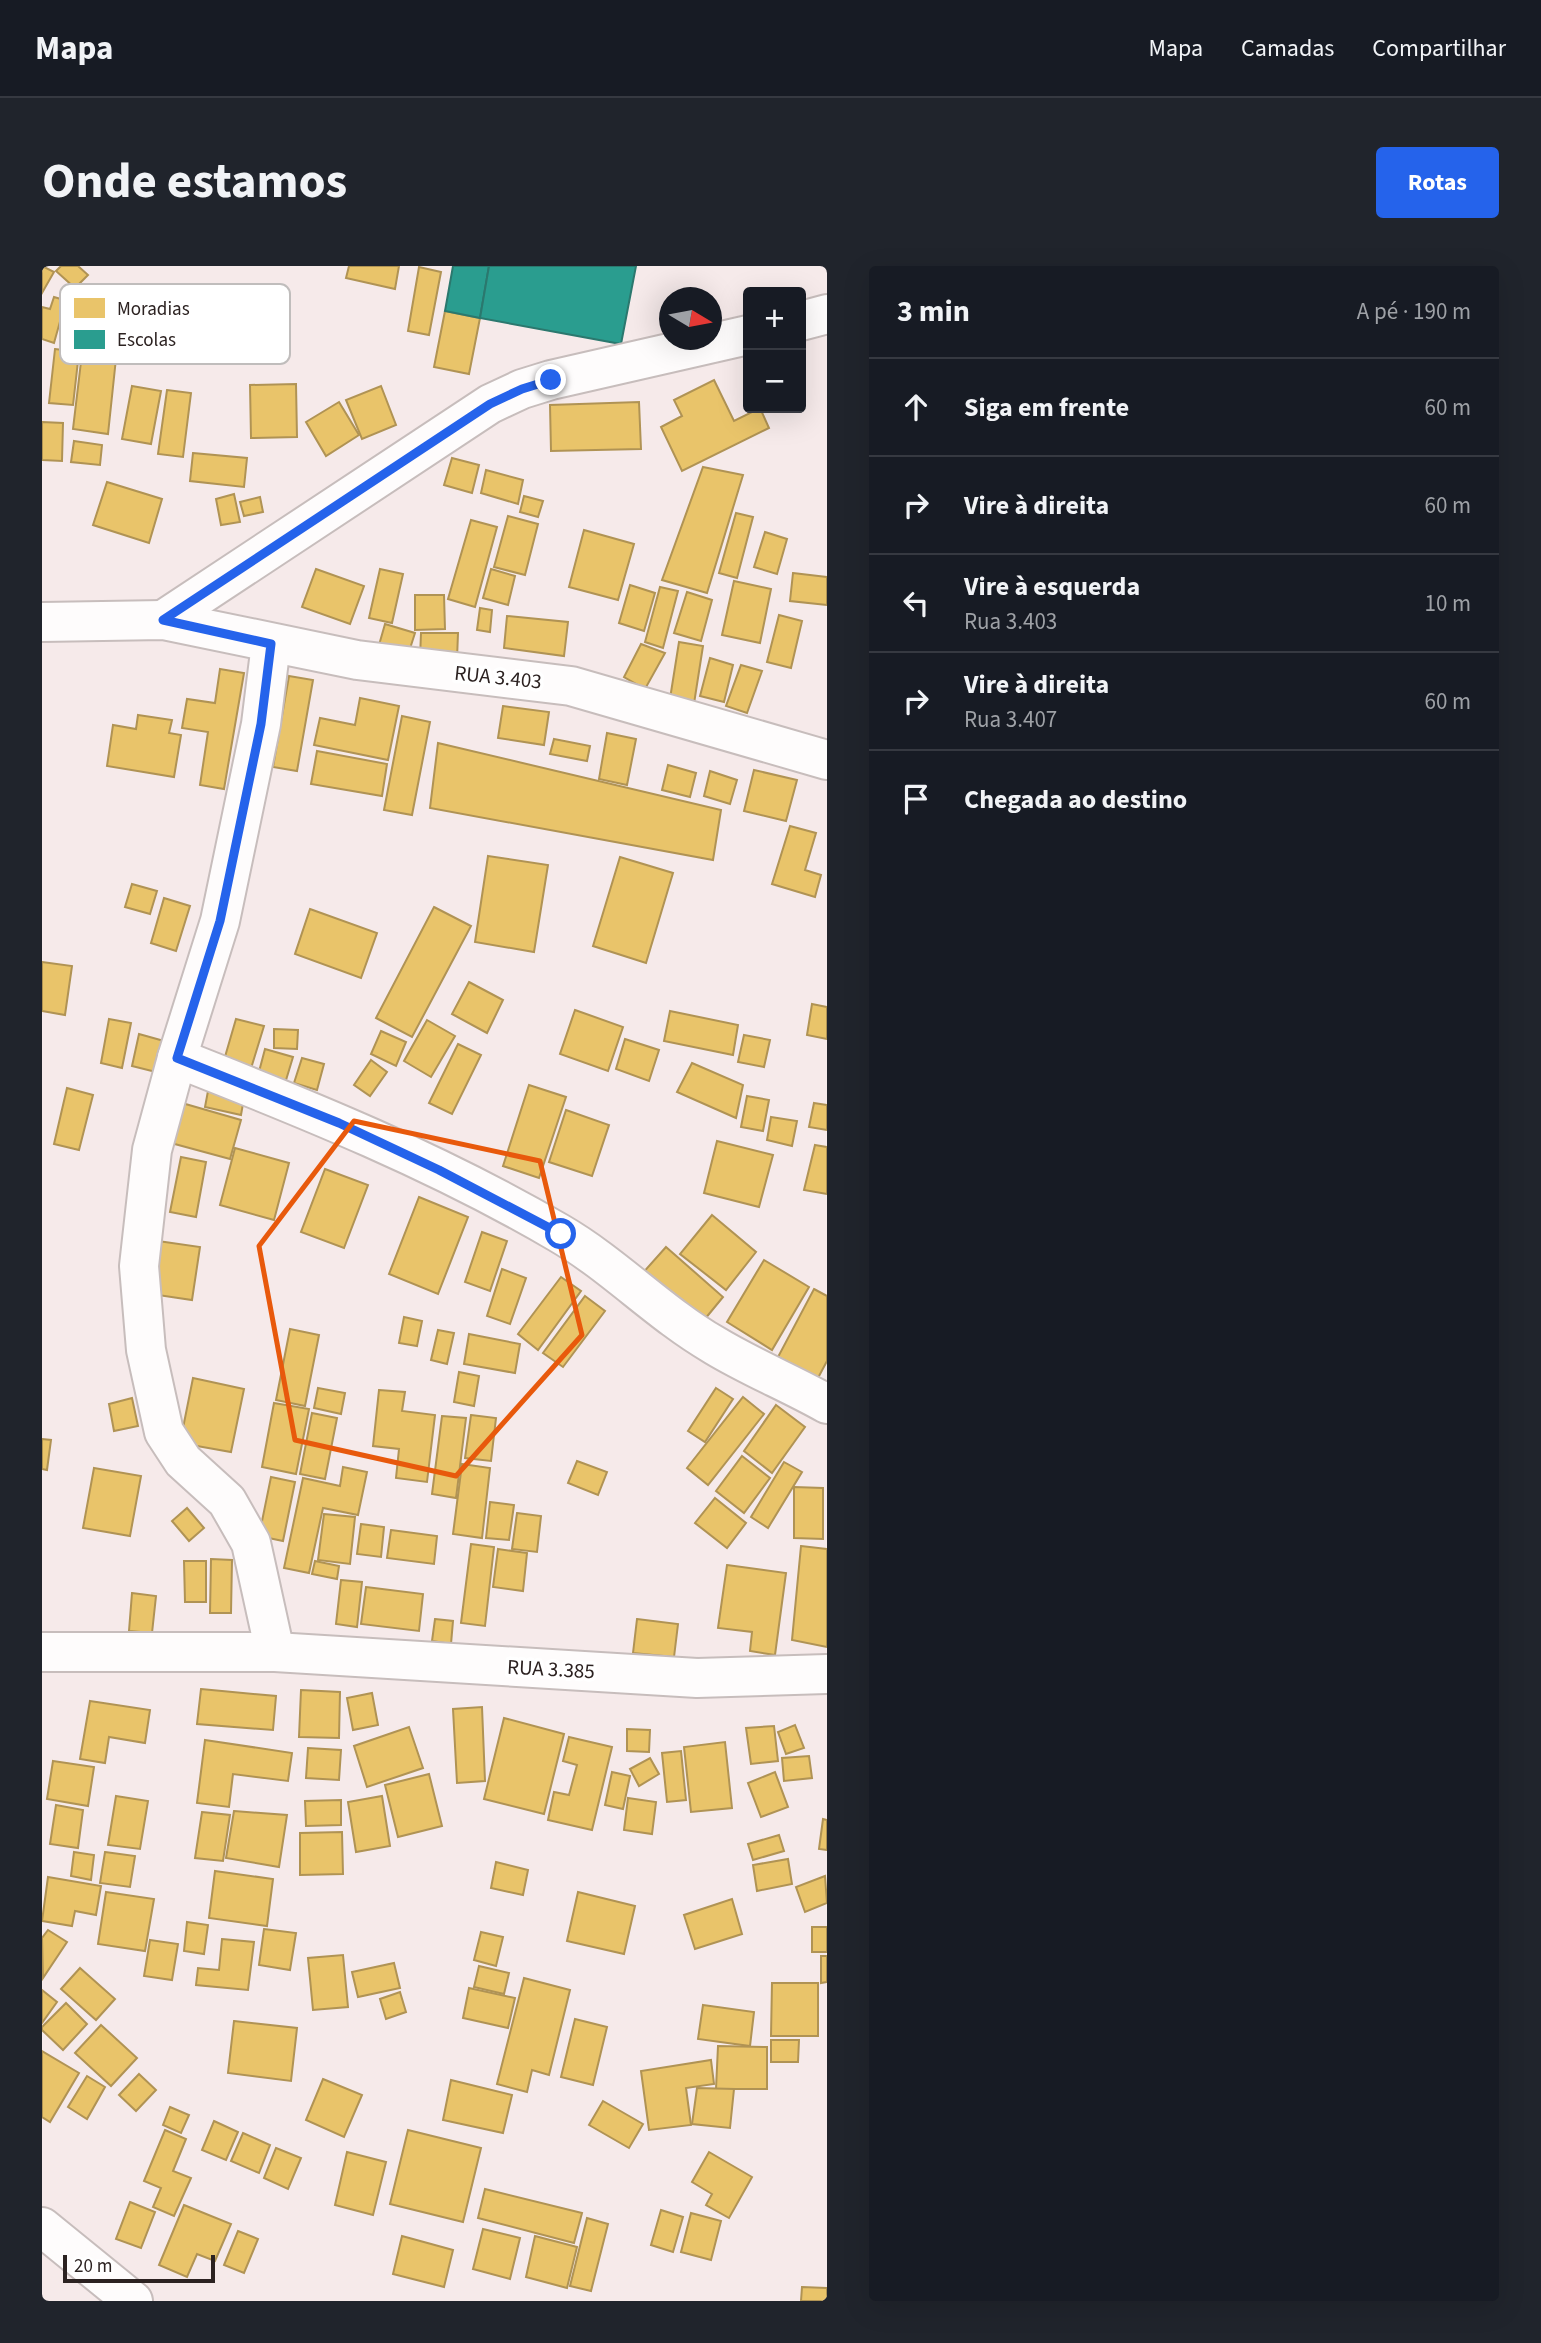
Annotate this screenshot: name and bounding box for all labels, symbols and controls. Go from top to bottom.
text: Mapa [35,25,113,72]
text: Mapa [1148,31,1203,66]
text: Camadas [1241,31,1334,66]
text: Compartilhar [1372,31,1506,66]
text: Onde estamos [42,147,347,217]
button: Rotas [1376,147,1499,218]
legend [60,284,290,364]
north arrow [659,287,722,350]
map controls [743,287,806,413]
button: + [743,287,806,350]
text: 3 min [897,290,970,333]
text: A pé · 190 m [1357,295,1471,328]
text: Moradias [117,296,190,323]
text: Escolas [117,327,176,354]
button: − [743,350,806,413]
route end [535,364,566,395]
icon: ahead [897,388,935,426]
text: Siga em frente [964,389,1129,426]
text: 60 m [1424,391,1471,424]
icon: right [897,486,935,524]
text: Vire à direita [964,487,1109,524]
text: 60 m [1424,489,1471,522]
text: Vire à esquerda [964,568,1140,605]
icon: left [897,584,935,622]
text: 10 m [1424,587,1471,620]
text: Rua 3.403 [964,605,1057,638]
street label: RUA 3.403 [453,657,543,697]
text: Vire à direita [964,666,1109,703]
icon: right [897,682,935,720]
text: 60 m [1424,685,1471,718]
text: Rua 3.407 [964,703,1057,736]
icon: arrive [897,780,935,818]
text: Chegada ao destino [964,781,1187,818]
route start [545,1218,576,1249]
street label: RUA 3.385 [506,1652,596,1686]
scale bar [63,2252,215,2284]
text: 20 m [74,2253,112,2280]

